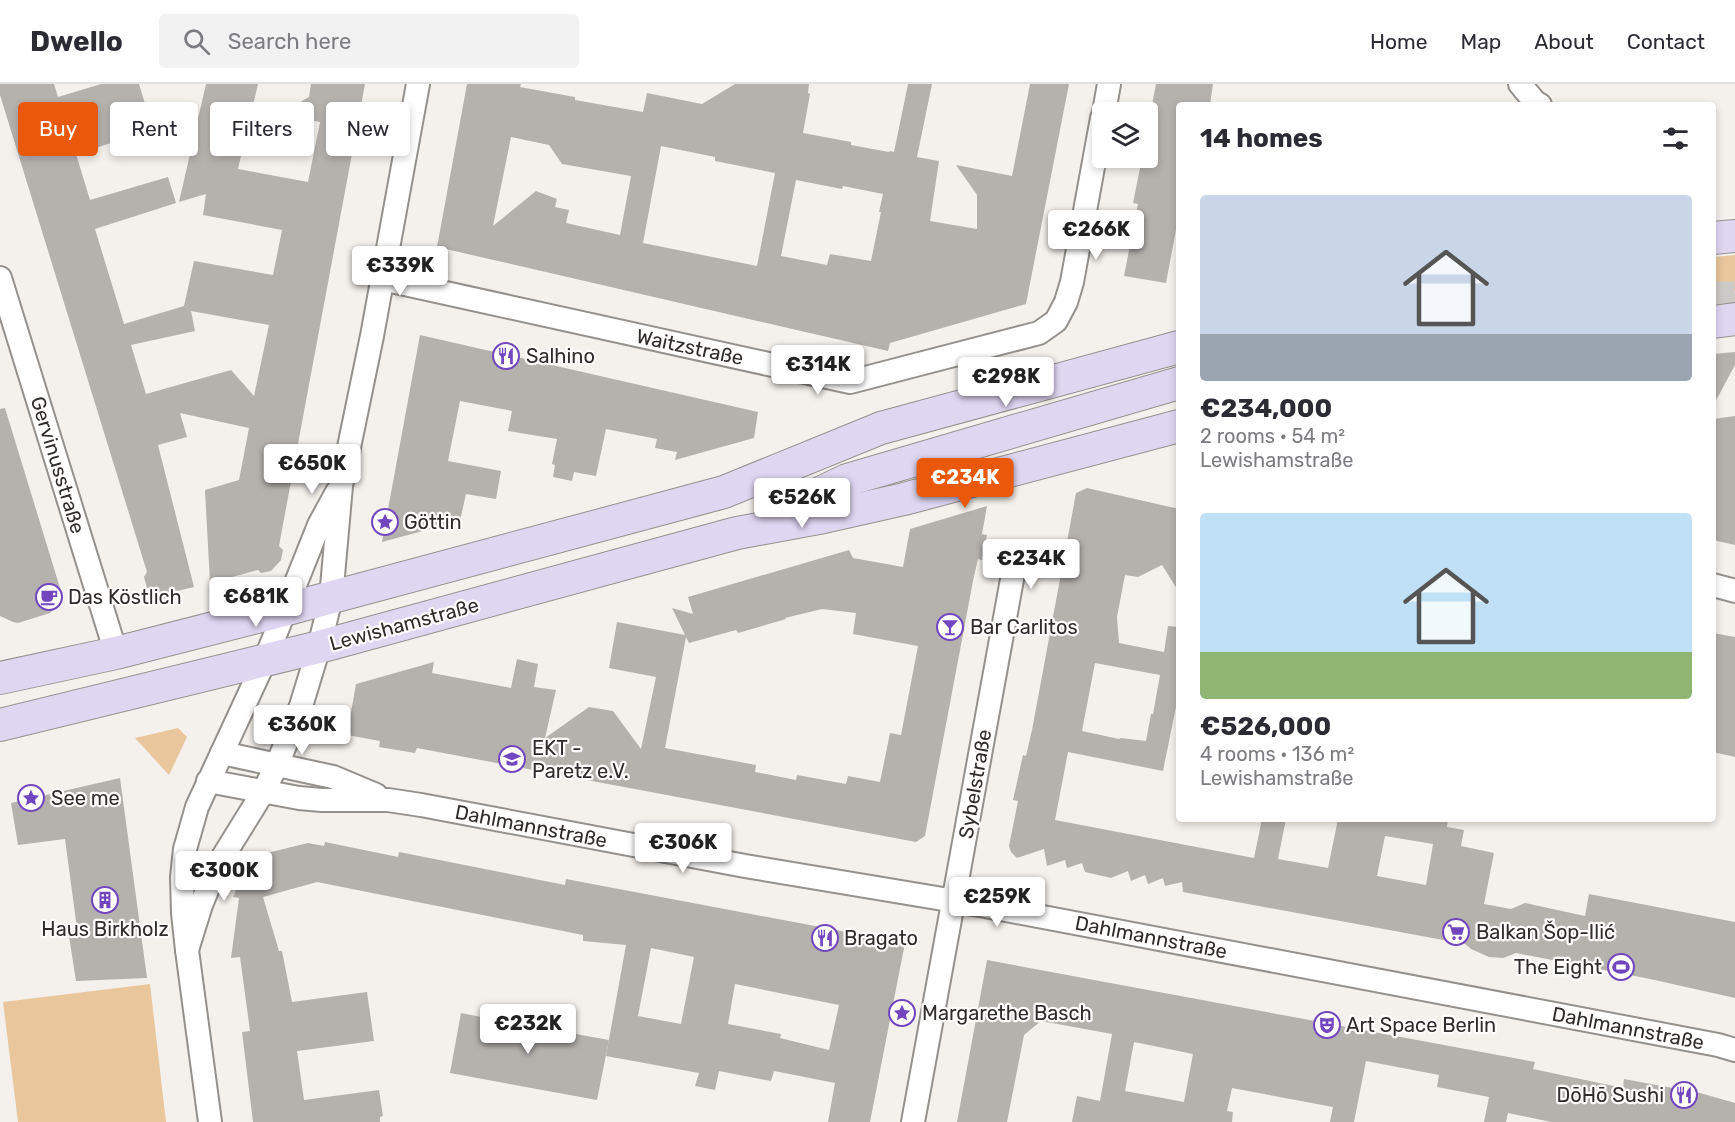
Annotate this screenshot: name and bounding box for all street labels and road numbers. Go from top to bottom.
street label: Waitzstraße [634,324,746,370]
street label: Gervinusstraße [26,394,90,536]
street label: Lewishamstraße [327,593,481,655]
street label: Sybelstraße [954,727,996,841]
street label: Dahlmannstraße [453,799,609,853]
street label: Dahlmannstraße [1073,910,1229,964]
street label: Dahlmannstraße [1550,1001,1706,1055]

